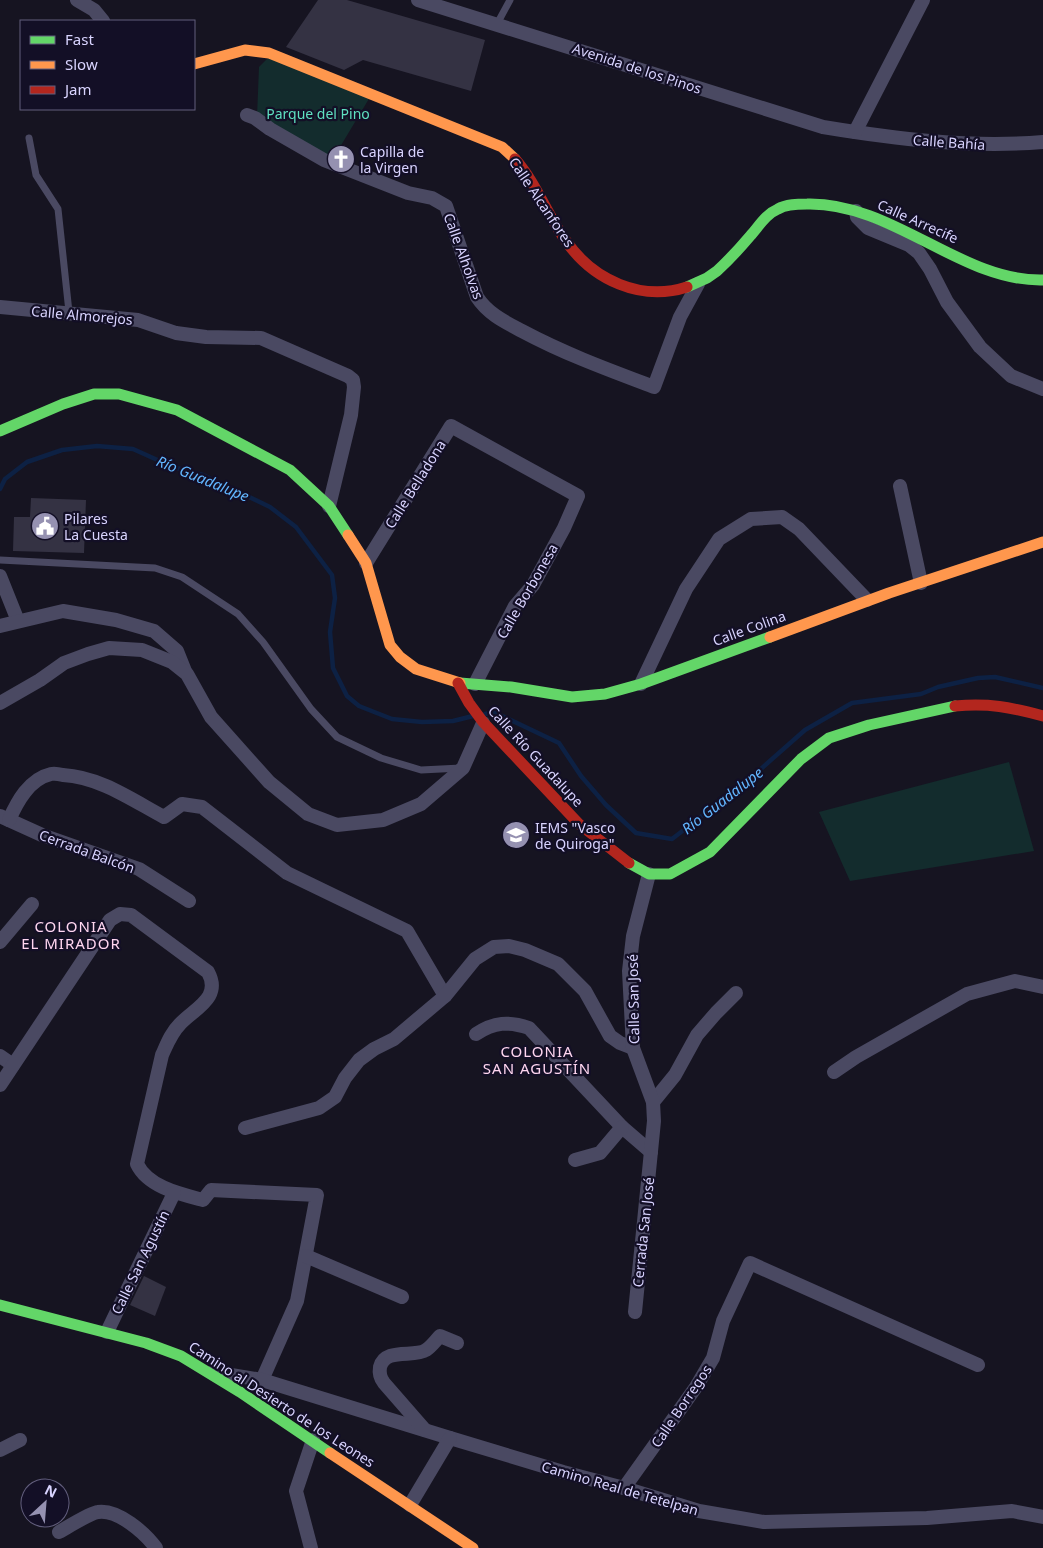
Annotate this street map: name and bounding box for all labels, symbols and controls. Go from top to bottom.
legend [20,20,195,110]
text: Fast [65,29,94,49]
street label: Avenida de los Pinos [570,38,704,98]
text: Slow [65,54,98,74]
text: Jam [63,79,92,99]
park label: Parque del Pino [266,104,370,123]
street label: Calle Bahía [912,130,986,154]
place label: Capilla de la Virgen [360,142,424,177]
church icon: Capilla de la Virgen [326,144,356,174]
street label: Calle Alcanfores [505,153,579,251]
street label: Calle Arrecife [875,195,962,247]
street label: Calle Alholvas [440,210,488,302]
street label: Calle Almorejos [30,301,134,329]
street label: Calle Belladona [380,436,450,532]
water label: Río Guadalupe [154,450,253,506]
place label: Pilares La Cuesta [64,509,128,544]
public building icon: Pilares La Cuesta [30,511,60,541]
street label: Calle Borbonesa [492,540,562,642]
street label: Calle Colina [710,606,788,650]
street label: Calle Río Guadalupe [484,701,588,811]
water label: Río Guadalupe [677,762,767,838]
place label: IEMS "Vasco de Quiroga" [535,818,615,853]
school or university icon: IEMS "Vasco de Quiroga" [501,820,531,850]
street label: Cerrada Balcón [37,825,137,877]
district label: COLONIA EL MIRADOR [21,916,121,953]
street label: Calle San José [623,954,643,1044]
district label: COLONIA SAN AGUSTÍN [483,1041,591,1078]
street label: Cerrada San José [628,1176,658,1288]
street label: Calle San Agustín [107,1207,173,1317]
street label: Camino al Desierto de los Leones [185,1337,379,1472]
street label: Calle Borregos [646,1361,716,1451]
street label: Camino Real de Tetelpan [539,1456,701,1520]
north arrow [20,1478,70,1528]
text: N [42,1480,60,1502]

